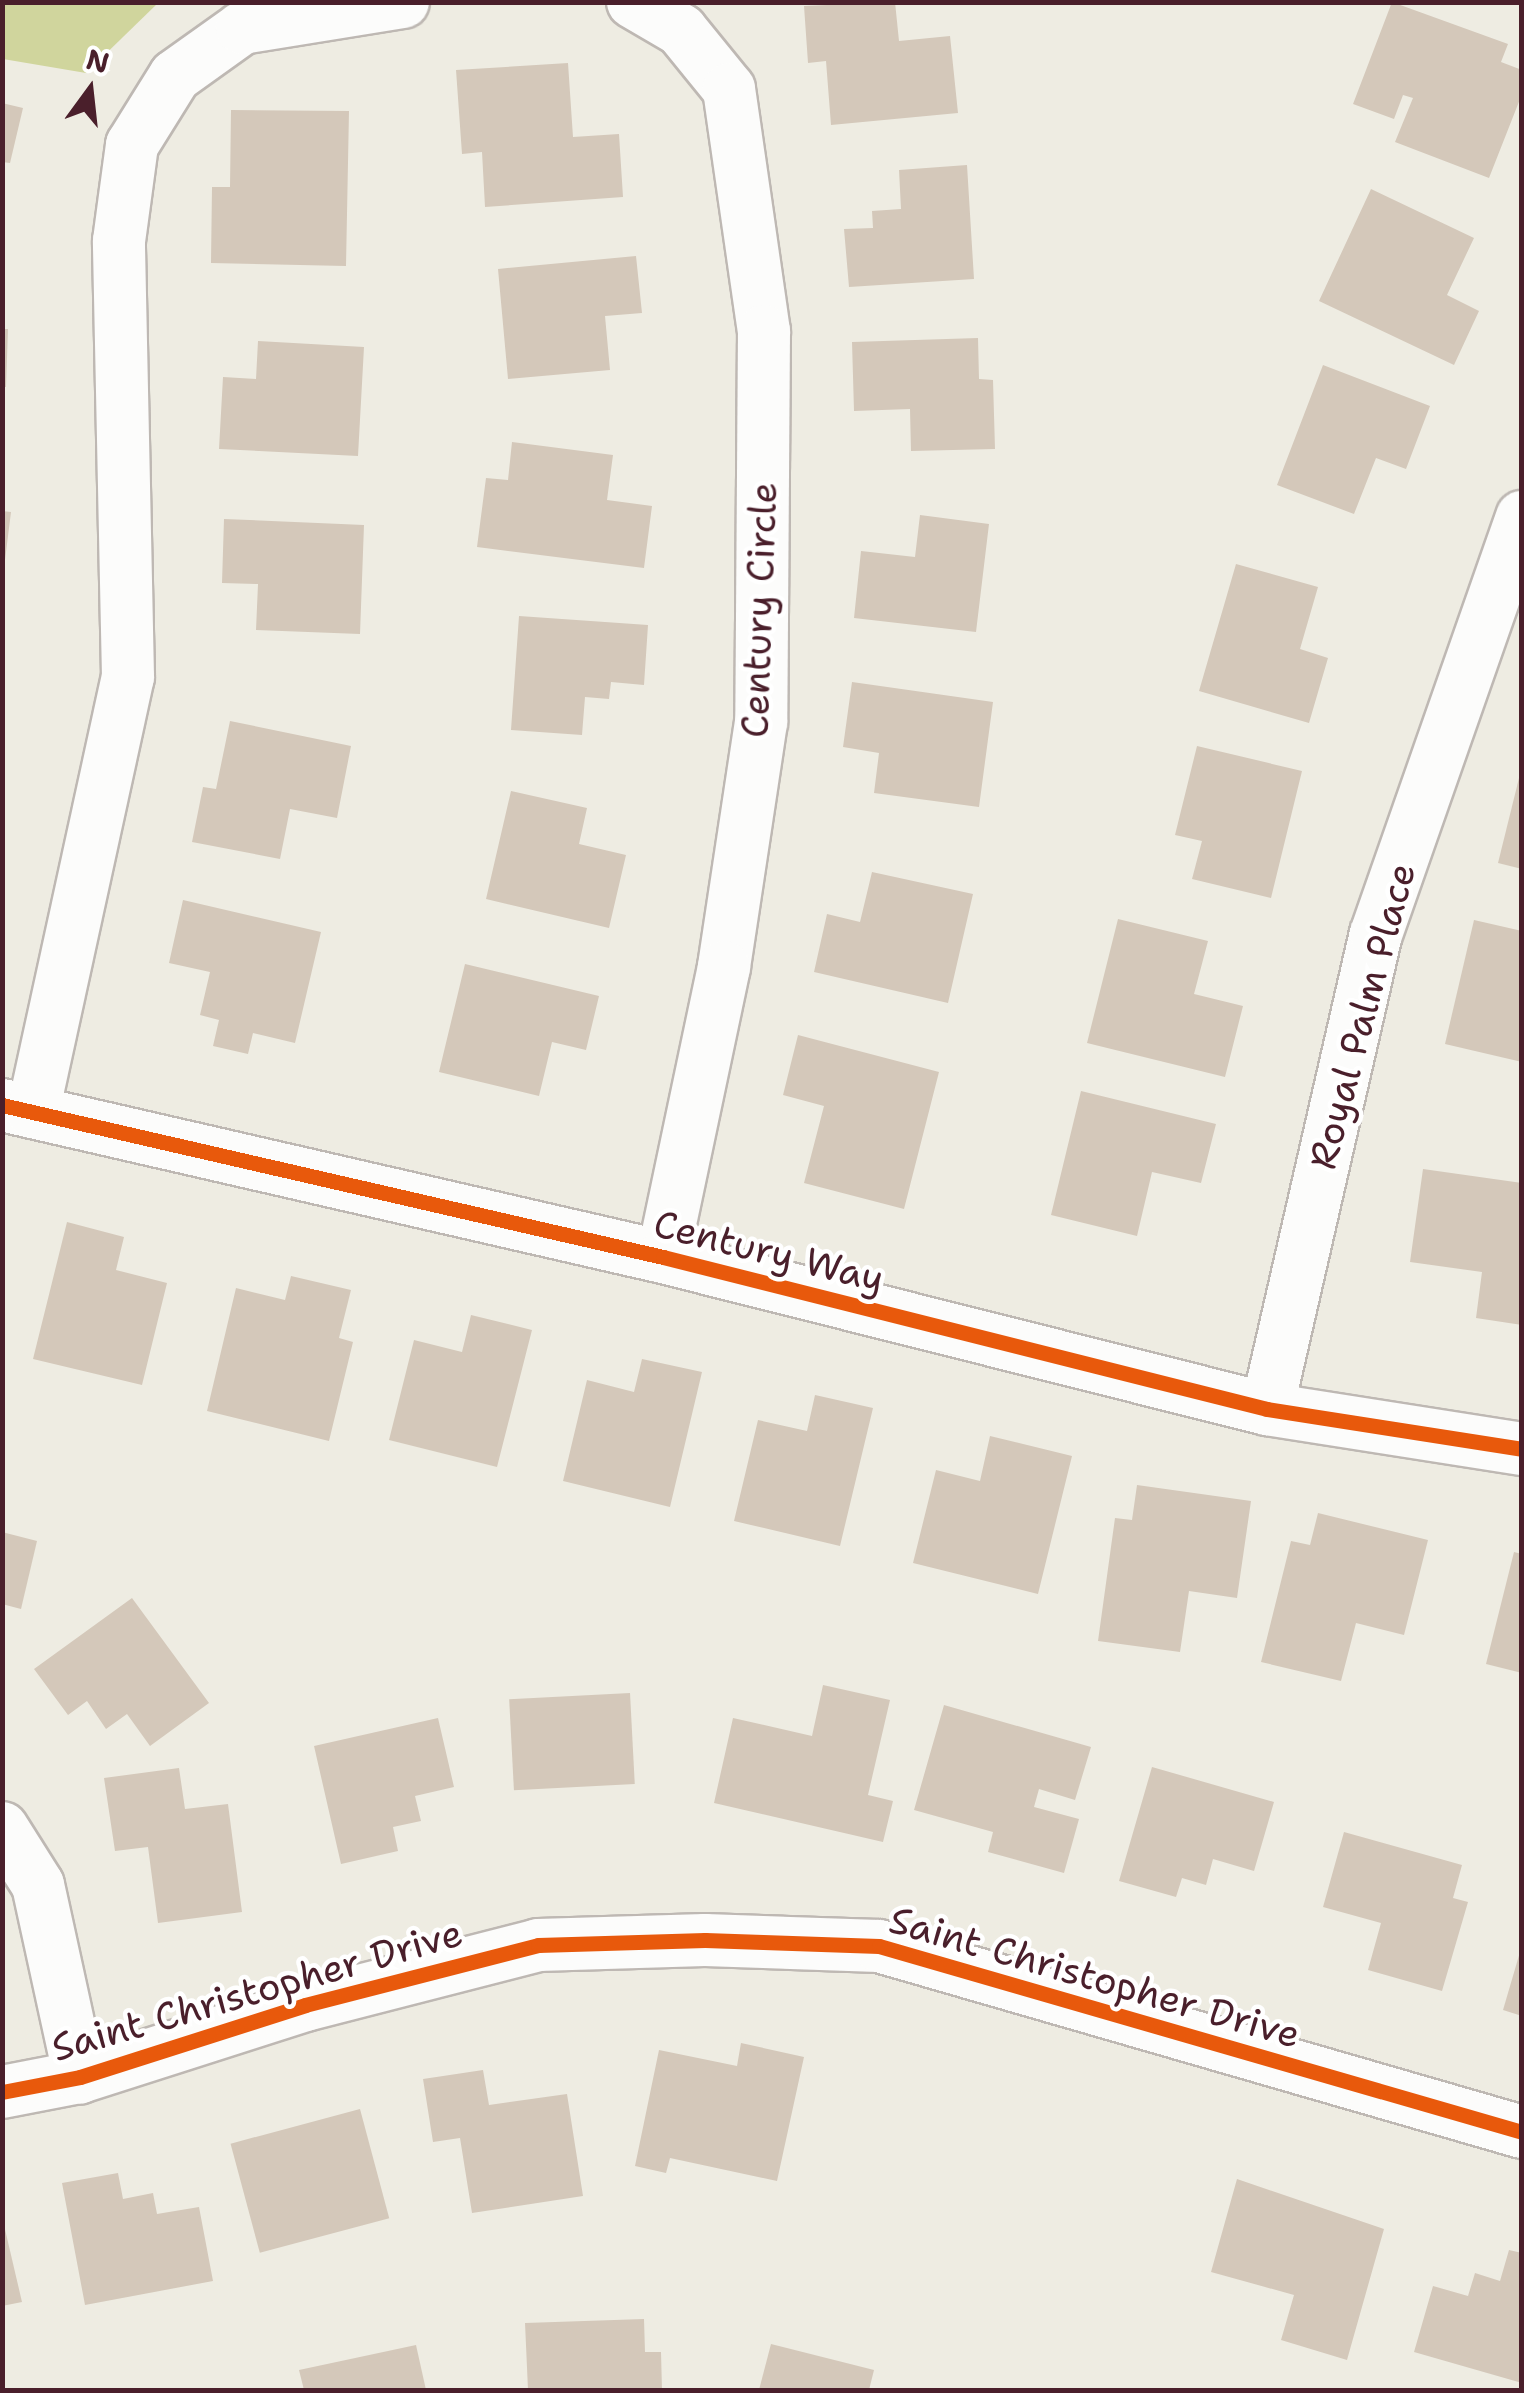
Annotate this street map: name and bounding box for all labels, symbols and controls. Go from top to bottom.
north arrow [40,40,140,140]
text: N [82,40,113,82]
street label: Century Circle [732,481,786,739]
street label: Royal Palm Place [1299,858,1425,1174]
street label: Century Way [649,1200,889,1302]
street label: Saint Christopher Drive [884,1896,1306,2058]
street label: Saint Christopher Drive [46,1909,468,2071]

